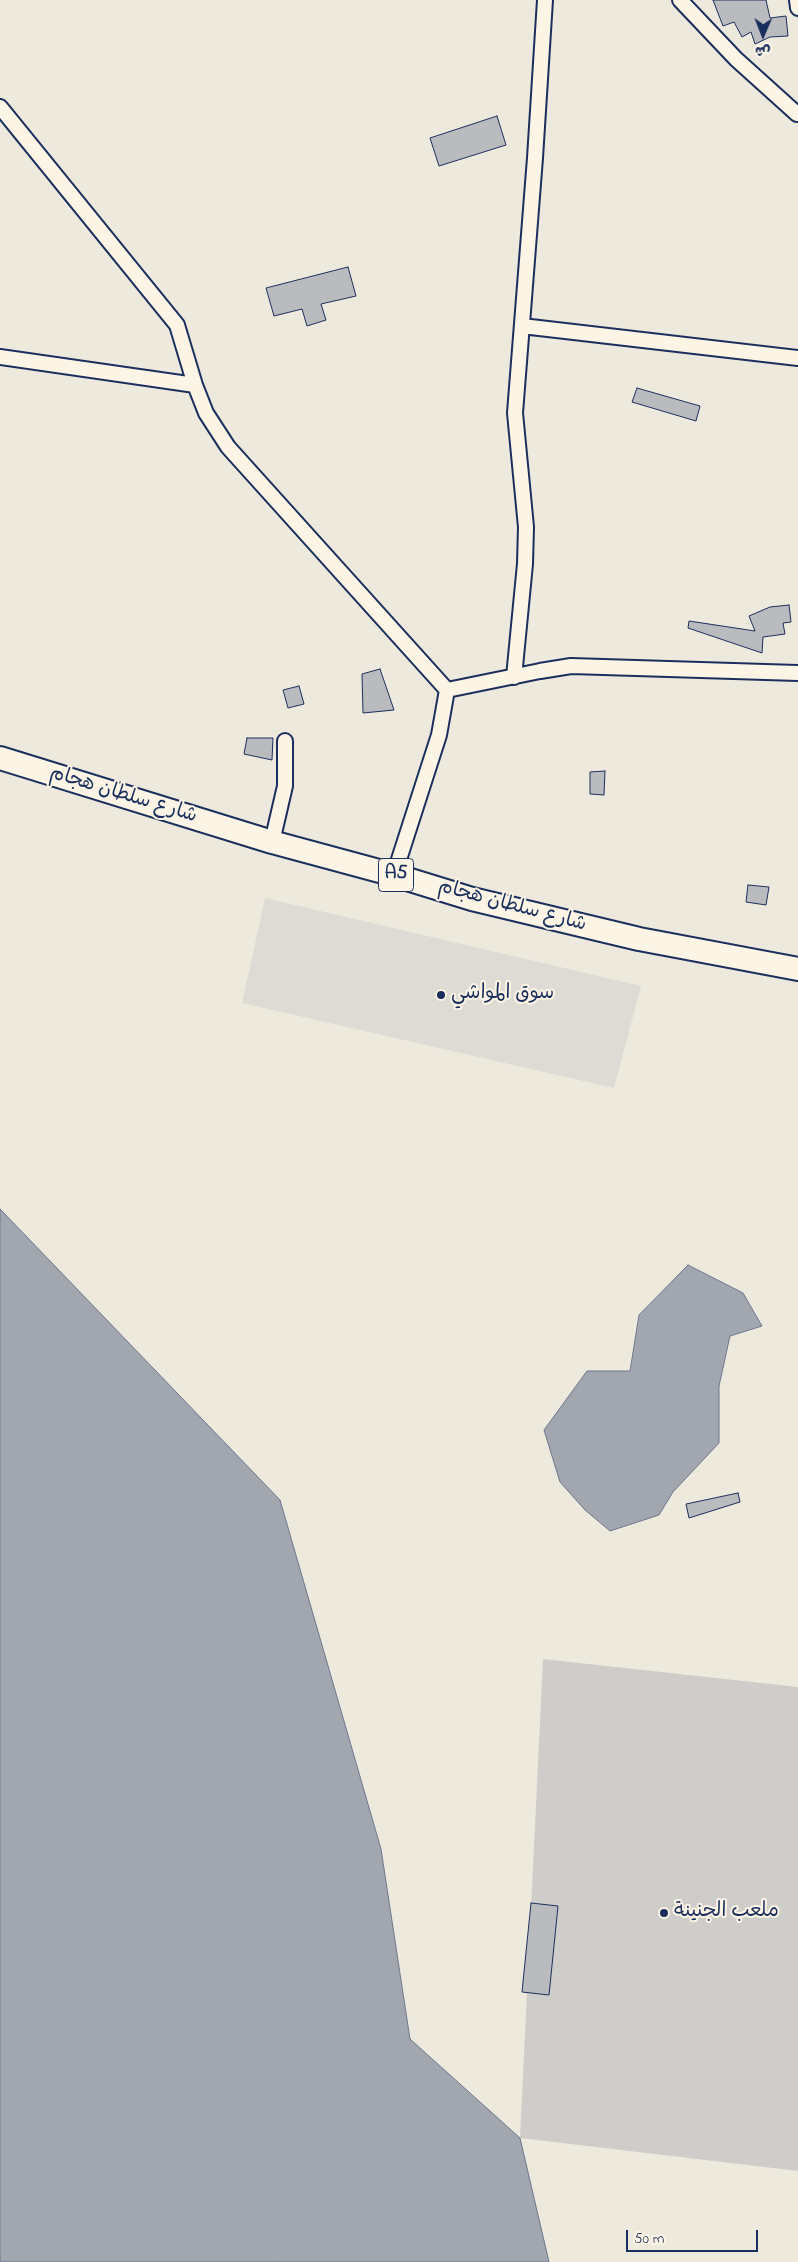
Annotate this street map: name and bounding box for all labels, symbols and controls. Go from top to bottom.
north arrow [738,10,788,60]
text: ش [755,40,771,61]
street label: شارع سلطان هجام [47,762,199,830]
road number: A5 [378,858,414,892]
street label: شارع سلطان هجام [435,876,589,938]
place label: سوق المواشي [451,983,554,1007]
marker: سوق المواشي [435,989,447,1001]
place label: ملعب الجنينة [674,1901,779,1925]
marker: ملعب الجنينة [658,1907,670,1919]
scale bar [628,2220,760,2252]
text: 50 m [634,2228,664,2250]

